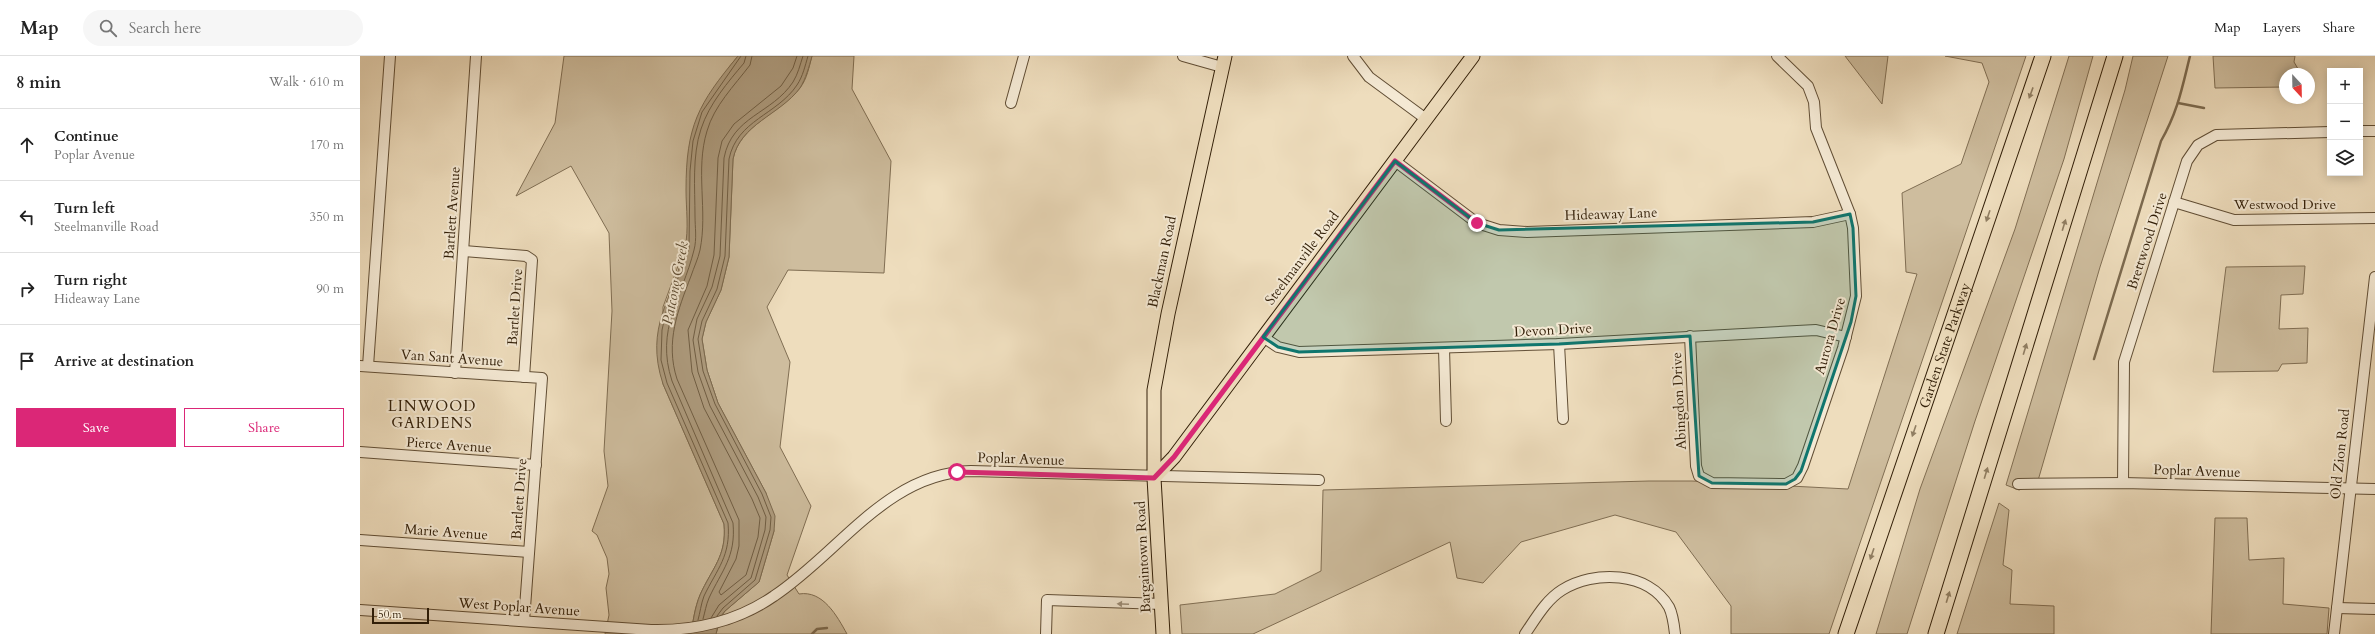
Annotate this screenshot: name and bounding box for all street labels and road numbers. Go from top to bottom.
street label: Bartlett Avenue [439,166,465,260]
street label: Brettwood Drive [2122,190,2172,292]
street label: Westwood Drive [2233,195,2336,214]
street label: Hideaway Lane [1564,203,1658,225]
street label: Steelmanville Road [1261,207,1344,309]
street label: Blackman Road [1143,214,1181,310]
street label: Bartlet Drive [503,268,527,346]
street label: Garden State Parkway [1914,279,1975,411]
street label: Aurora Drive [1810,295,1850,377]
street label: Devon Drive [1514,318,1592,342]
street label: Van Sant Avenue [400,345,504,371]
street label: Abingdon Drive [1667,352,1691,450]
street label: Old Zion Road [2326,407,2354,500]
street label: Pierce Avenue [406,433,492,457]
street label: Poplar Avenue [977,448,1065,470]
street label: Bartlett Drive [507,458,531,540]
street label: Poplar Avenue [2153,460,2241,482]
street label: Bargaintown Road [1131,500,1155,614]
street label: Marie Avenue [404,520,488,544]
street label: West Poplar Avenue [457,593,580,621]

